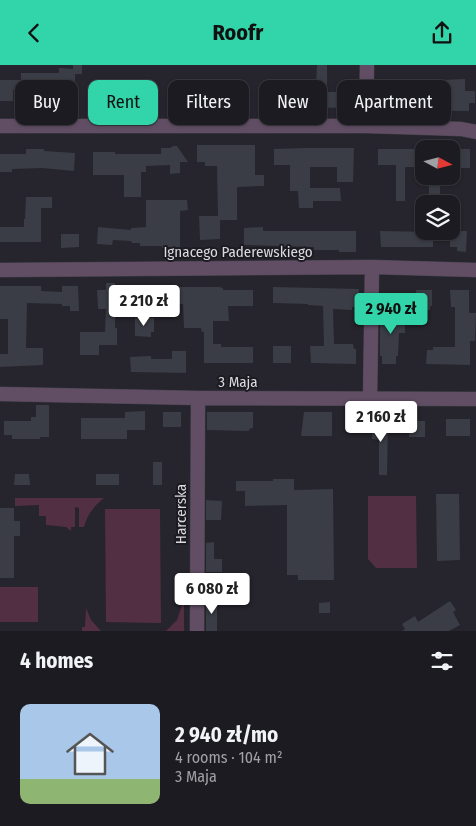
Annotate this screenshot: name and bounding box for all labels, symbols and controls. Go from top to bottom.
icon: back [20,19,48,47]
text: Roofr [213,19,263,46]
icon: share [428,19,456,47]
chip: Buy [15,80,78,125]
chip: Rent [88,80,158,125]
chip: Filters [168,80,249,125]
chip: New [259,80,327,125]
chip: Apartment [337,80,451,125]
north arrow [415,140,460,185]
map controls [415,140,460,240]
button: layers [415,195,460,240]
street label: Ignacego Paderewskiego [163,243,313,261]
pin: 2 210 zł [92,285,196,327]
text: 2 210 zł [120,291,168,310]
pin: 2 940 zł [339,293,443,335]
text: 2 940 zł [366,299,416,318]
street label: 3 Maja [218,373,258,391]
pin: 2 160 zł [329,401,433,443]
text: 2 160 zł [356,407,406,426]
street label: Harcerska [172,484,190,544]
pin: 6 080 zł [160,573,264,615]
text: 6 080 zł [186,579,238,598]
icon: filters [428,647,456,675]
text: 4 homes [20,648,93,674]
text: 2 940 zł/mo [175,722,278,748]
icon: home [60,724,120,784]
text: 4 rooms · 104 m² [175,748,283,767]
text: 3 Maja [175,767,217,786]

